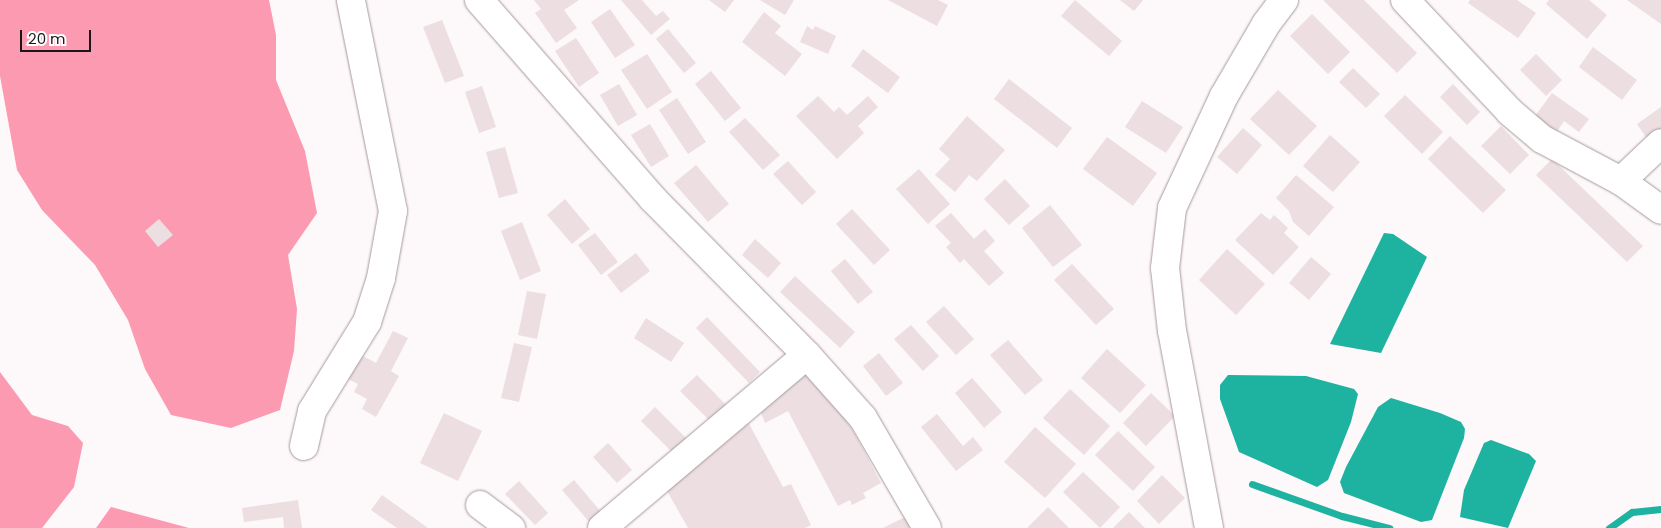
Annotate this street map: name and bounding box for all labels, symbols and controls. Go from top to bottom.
scale bar [22,20,94,52]
text: 20 m [28,28,66,49]

